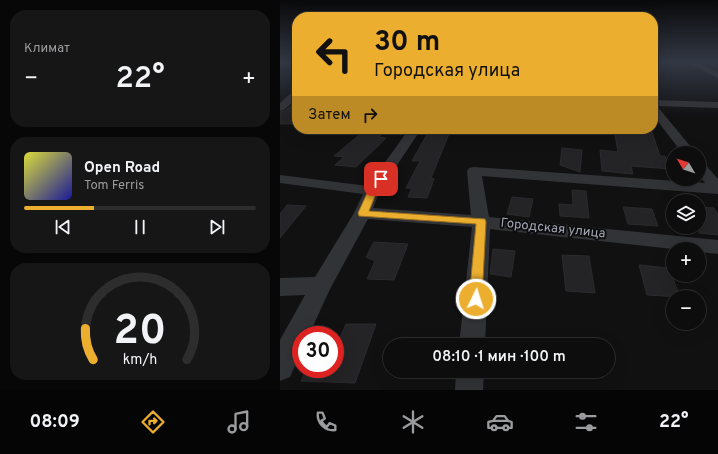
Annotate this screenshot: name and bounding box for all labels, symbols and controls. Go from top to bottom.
text: 30 m [374,25,440,61]
icon: left [308,28,360,80]
text: Климат [24,41,70,57]
text: Городская улица [374,60,520,83]
text: 22° [115,61,165,98]
text: − [24,66,38,93]
text: + [242,66,256,93]
icon: right [359,104,381,126]
text: Затем [308,106,351,125]
north arrow [666,146,706,186]
map controls [666,146,706,330]
text: Open Road [84,159,160,178]
pin [364,162,398,196]
icon: arrive [370,168,392,190]
text: Tom Ferris [84,178,144,194]
button: layers [666,194,706,234]
icon: previous [52,216,74,238]
icon: pause [129,216,151,238]
icon: next [206,216,228,238]
street label: Городская улица [500,216,606,242]
button: + [666,242,706,282]
position arrow [455,278,497,320]
button: − [666,290,706,330]
text: 20 [114,305,166,358]
speed limit sign: 30 [292,326,344,378]
text: 08:10 · 1 мин · 100 m [432,348,566,367]
text: km/h [123,350,157,368]
icon: directions [139,408,167,436]
icon: music [225,408,253,436]
icon: phone [312,408,340,436]
icon: climate [399,408,427,436]
icon: car [486,408,514,436]
icon: filters [572,408,600,436]
text: 08:09 [29,411,80,434]
text: 22° [659,411,689,434]

